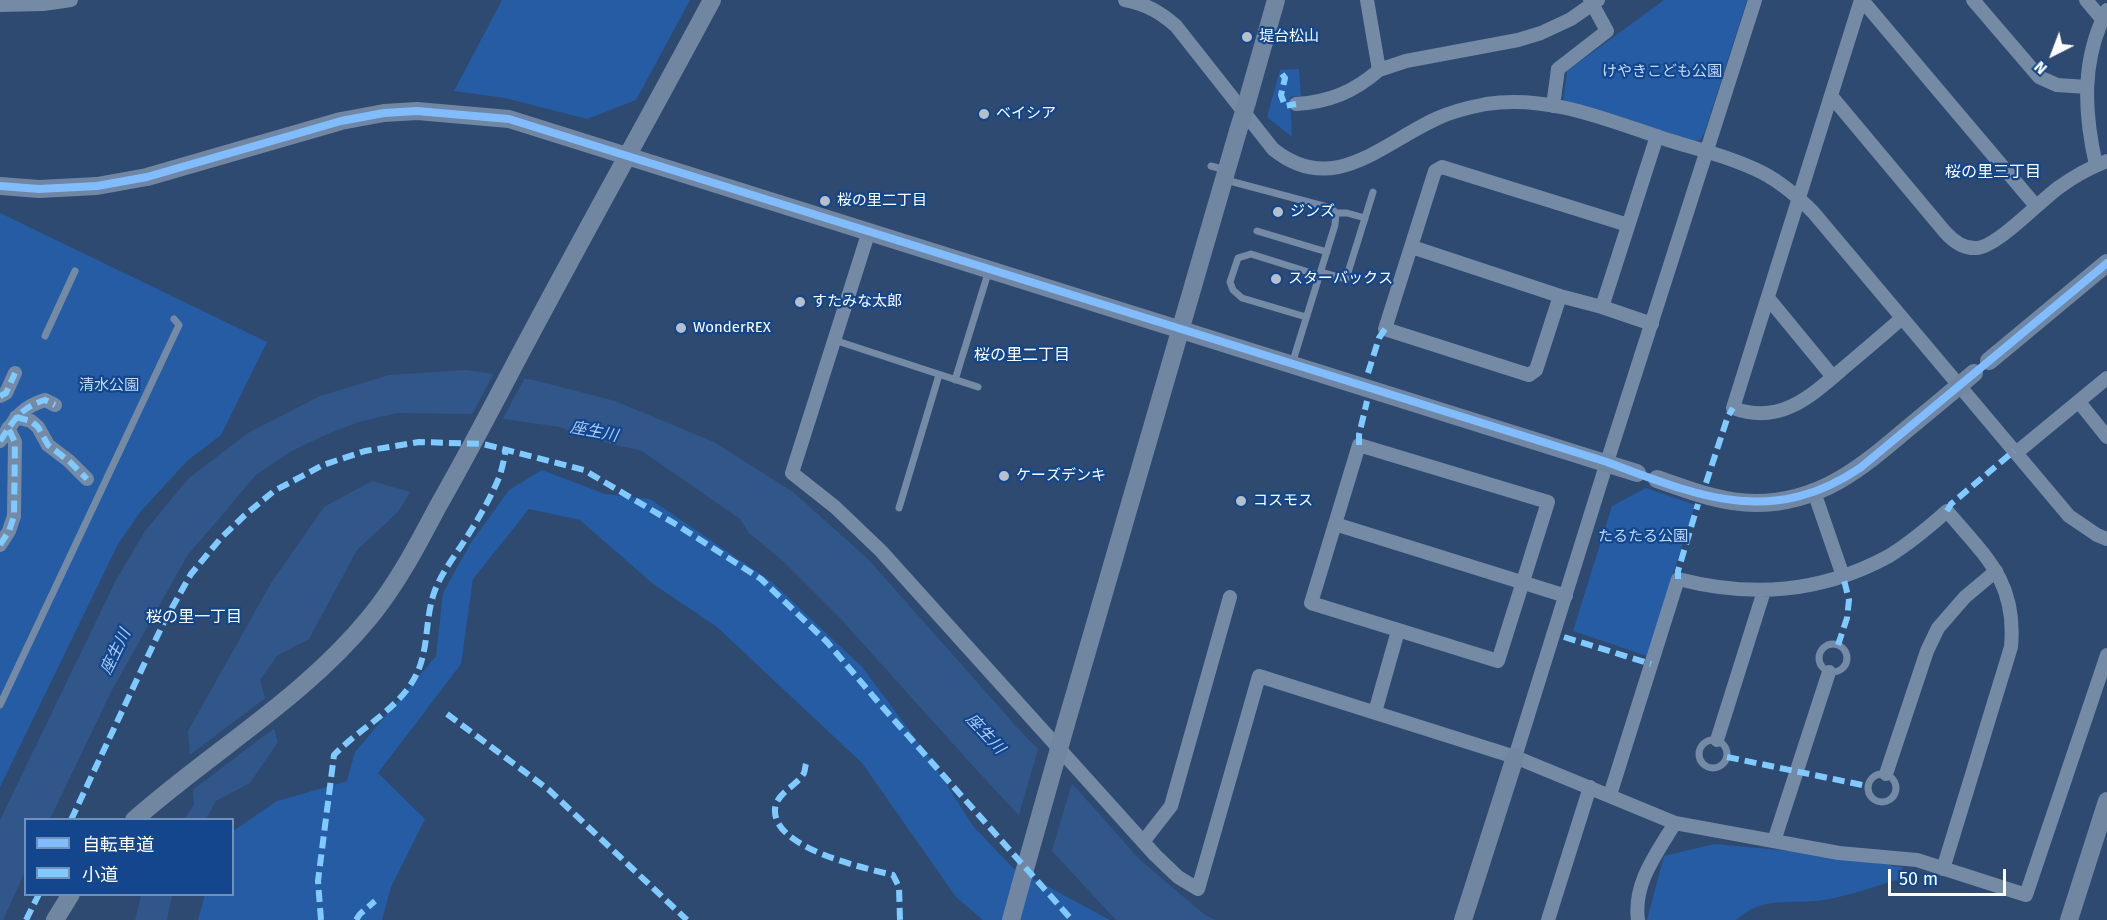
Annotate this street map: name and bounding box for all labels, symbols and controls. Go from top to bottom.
north arrow [2023,24,2083,84]
place label: 堤台松山 [1259,28,1319,46]
marker: 堤台松山 [1240,30,1254,44]
text: N [2030,57,2051,78]
park label: けやきこども公園 [1602,63,1722,81]
place label: ベイシア [996,105,1056,123]
marker: ベイシア [977,107,991,121]
district label: 桜の里三丁目 [1945,163,2041,183]
place label: 桜の里二丁目 [837,192,927,210]
marker: 桜の里二丁目 [818,194,832,208]
place label: ジンズ [1290,203,1335,221]
marker: ジンズ [1271,205,1285,219]
place label: スターバックス [1288,270,1393,288]
marker: スターバックス [1269,272,1283,286]
place label: すたみな太郎 [812,293,902,311]
marker: すたみな太郎 [793,295,807,309]
place label: WonderREX [693,319,771,337]
marker: WonderREX [674,321,688,335]
district label: 桜の里二丁目 [974,346,1070,366]
park label: 清水公園 [79,377,139,395]
water label: 座生川 [569,418,619,446]
place label: ケーズデンキ [1016,467,1106,485]
marker: ケーズデンキ [997,469,1011,483]
place label: コスモス [1253,492,1313,510]
marker: コスモス [1234,494,1248,508]
park label: たるたる公園 [1598,528,1688,546]
district label: 桜の里一丁目 [146,608,242,628]
water label: 座生川 [97,626,135,678]
water label: 座生川 [962,710,1008,758]
legend [24,818,234,896]
text: 自転車道 [82,834,154,856]
scale bar [1891,857,2010,895]
text: 小道 [82,864,118,886]
text: 50 m [1899,868,1938,890]

